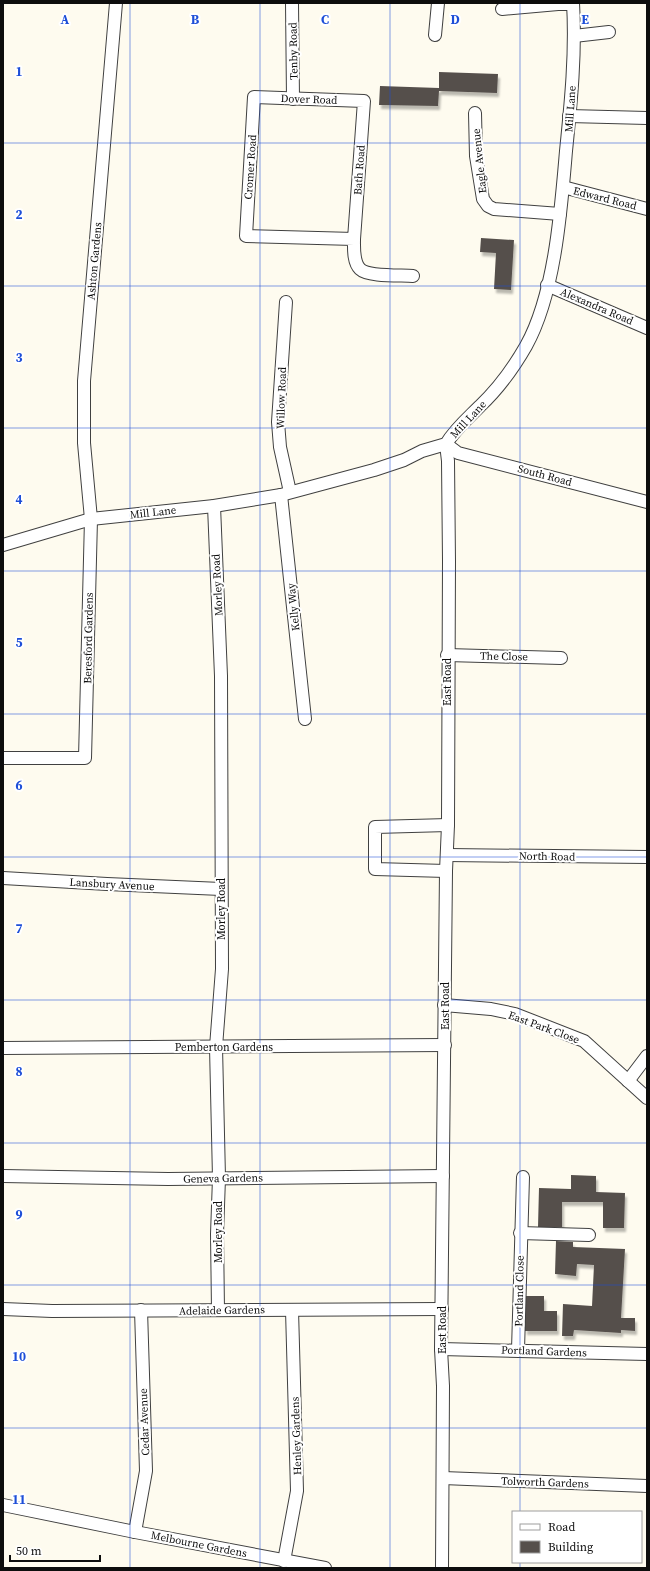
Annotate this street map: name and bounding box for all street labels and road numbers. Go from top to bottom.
street label: Tenby Road [285,21,302,80]
street label: Mill Lane [561,85,580,133]
street label: Dover Road [280,91,338,108]
street label: Eagle Avenue [469,127,490,194]
street label: Cromer Road [241,133,260,200]
street label: Bath Road [350,144,369,196]
street label: Edward Road [572,183,639,214]
street label: Ashton Gardens [84,221,105,301]
street label: Alexandra Road [558,284,636,329]
street label: Willow Road [273,366,290,429]
street label: Mill Lane [447,397,490,442]
street label: South Road [516,461,574,490]
street label: Mill Lane [129,503,177,522]
street label: Morley Road [208,553,227,616]
street label: Kelly Way [283,582,303,632]
street label: Beresford Gardens [80,592,97,684]
street label: The Close [480,649,529,664]
street label: East Road [440,657,455,706]
street label: North Road [519,849,576,865]
street label: Lansbury Avenue [69,875,155,894]
street label: Morley Road [214,877,229,940]
street label: East Road [438,981,453,1030]
street label: East Park Close [506,1008,582,1047]
street label: Pemberton Gardens [175,1040,273,1055]
street label: Geneva Gardens [183,1170,263,1187]
street label: Morley Road [211,1200,226,1263]
street label: Portland Close [511,1255,528,1327]
street label: Adelaide Gardens [179,1302,265,1319]
street label: East Road [435,1305,450,1354]
street label: Portland Gardens [501,1343,587,1360]
street label: Cedar Avenue [136,1388,153,1456]
street label: Henley Gardens [288,1396,305,1476]
street label: Tolworth Gardens [501,1473,589,1492]
street label: Melbourne Gardens [150,1528,248,1561]

